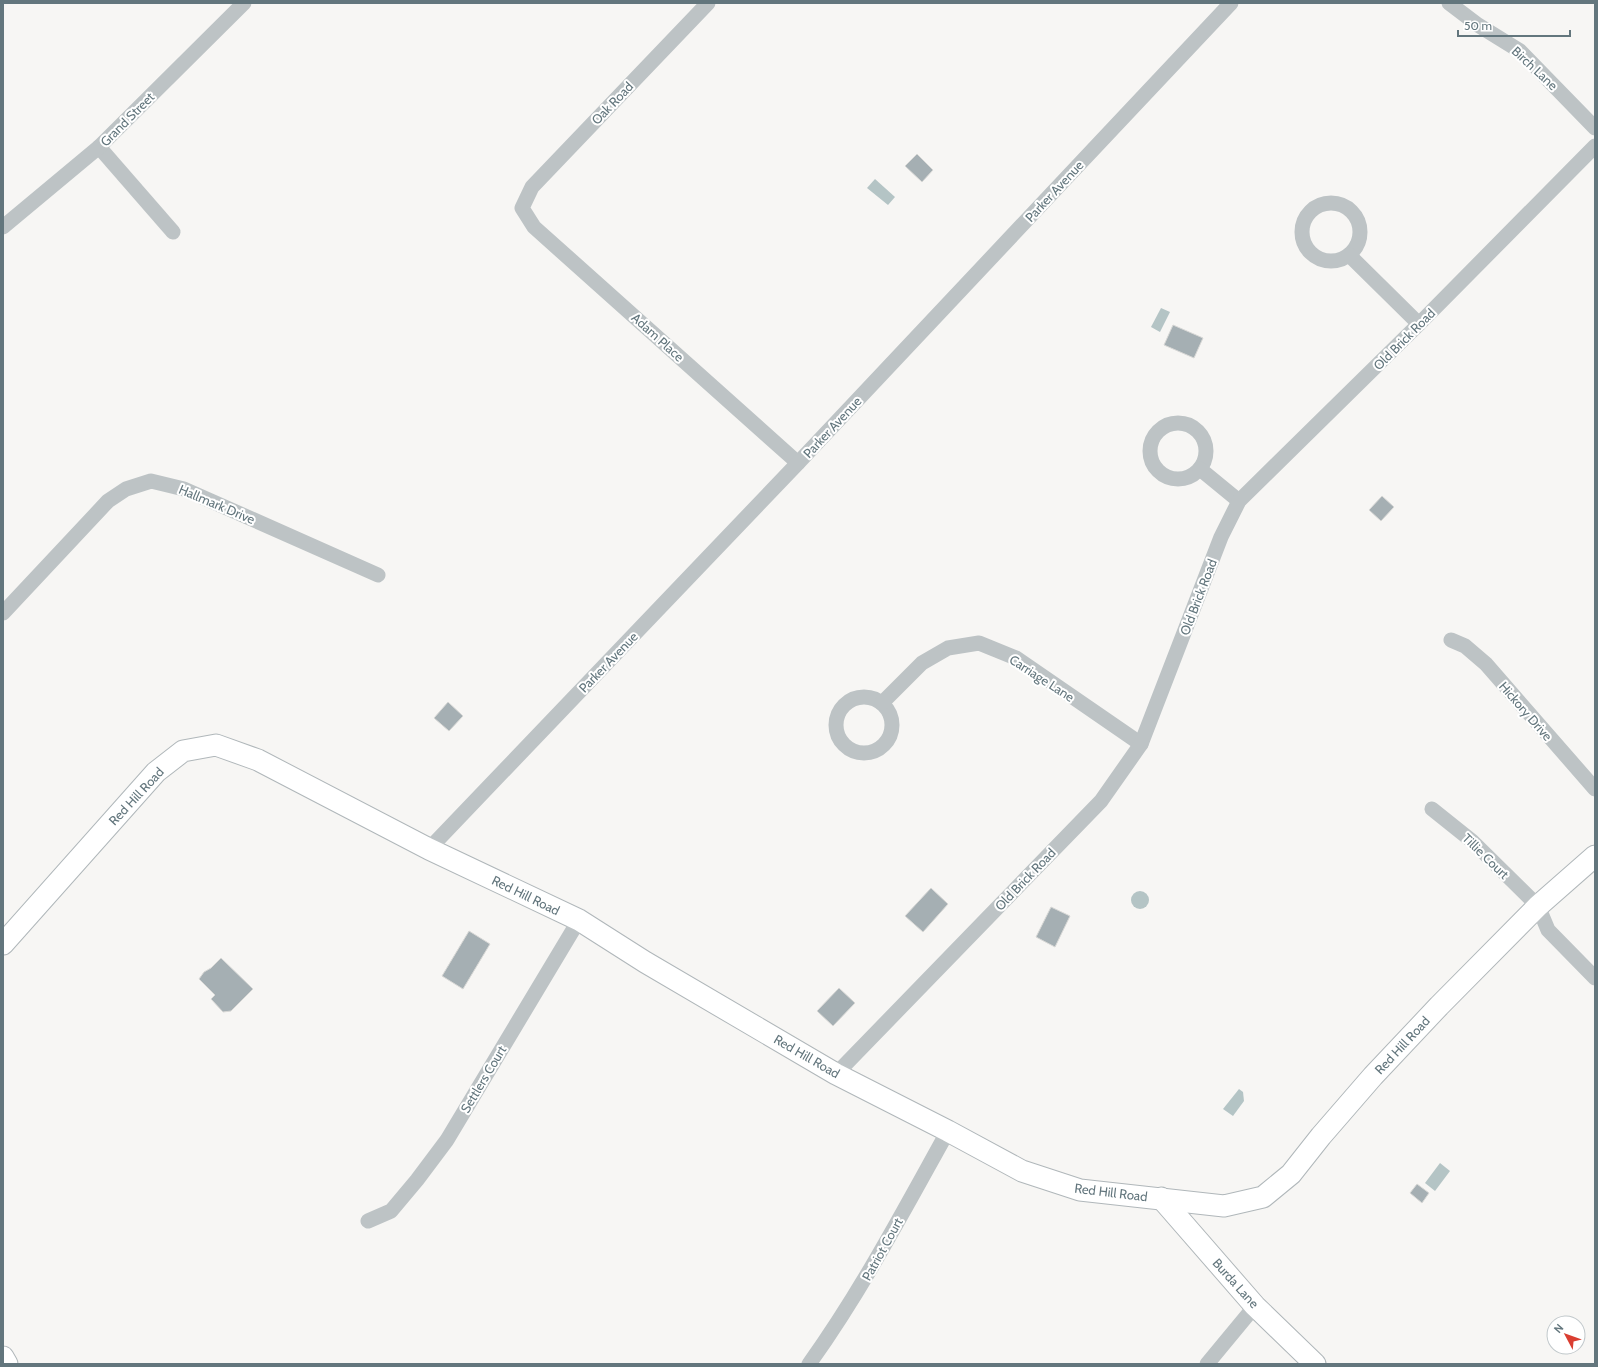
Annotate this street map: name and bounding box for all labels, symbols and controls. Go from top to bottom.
scale bar [1458,12,1570,38]
text: 50 m [1464,18,1492,33]
street label: Birch Lane [1509,43,1562,93]
street label: Oak Road [588,78,636,128]
street label: Grand Street [97,88,158,149]
street label: Parker Avenue [1022,157,1087,225]
street label: Old Brick Road [1370,305,1438,373]
street label: Adam Place [629,309,688,365]
street label: Parker Avenue [800,393,865,461]
street label: Hallmark Drive [177,481,258,527]
street label: Old Brick Road [1176,557,1220,637]
street label: Parker Avenue [575,628,641,696]
street label: Carriage Lane [1007,651,1078,705]
street label: Hickory Drive [1496,678,1556,744]
street label: Red Hill Road [105,764,167,828]
street label: Tillie Court [1459,830,1513,882]
street label: Old Brick Road [991,844,1059,914]
street label: Red Hill Road [489,872,563,918]
street label: Red Hill Road [1371,1013,1433,1077]
street label: Red Hill Road [771,1031,843,1081]
street label: Settlers Court [457,1042,510,1115]
street label: Red Hill Road [1074,1180,1148,1204]
street label: Patriot Court [858,1214,906,1283]
street label: Burda Lane [1209,1255,1263,1311]
north arrow [1546,1315,1586,1355]
text: N [1551,1321,1566,1336]

